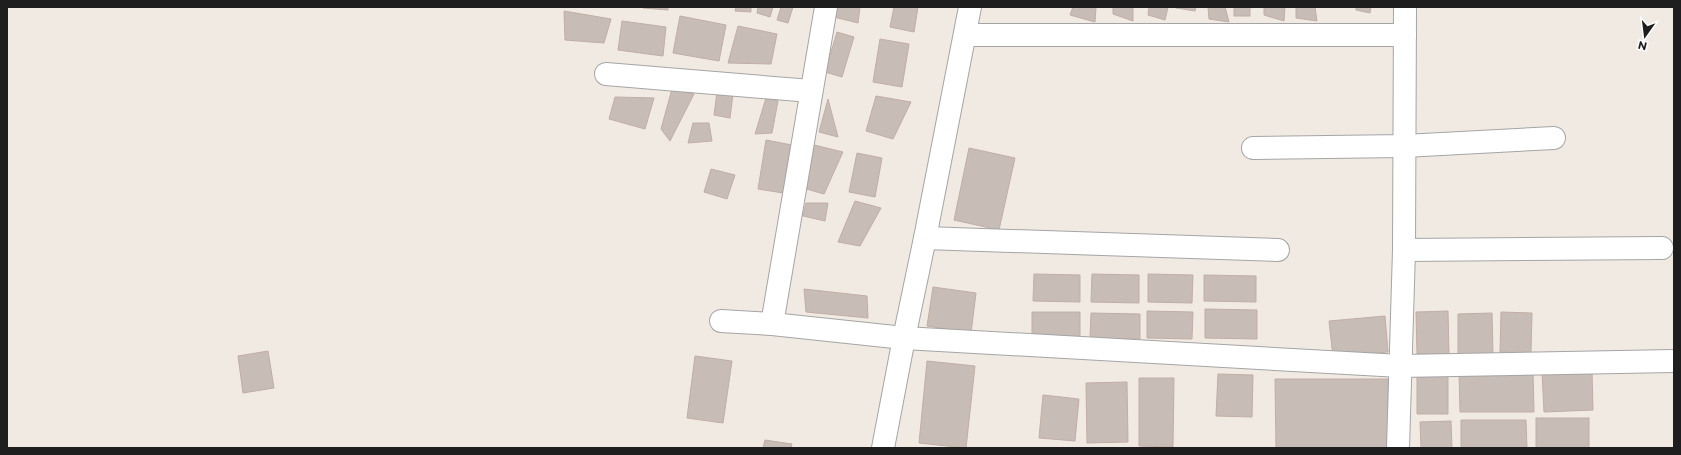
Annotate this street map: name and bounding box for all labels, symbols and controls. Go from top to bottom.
north arrow [1625,16,1665,56]
text: N [1637,38,1649,54]

